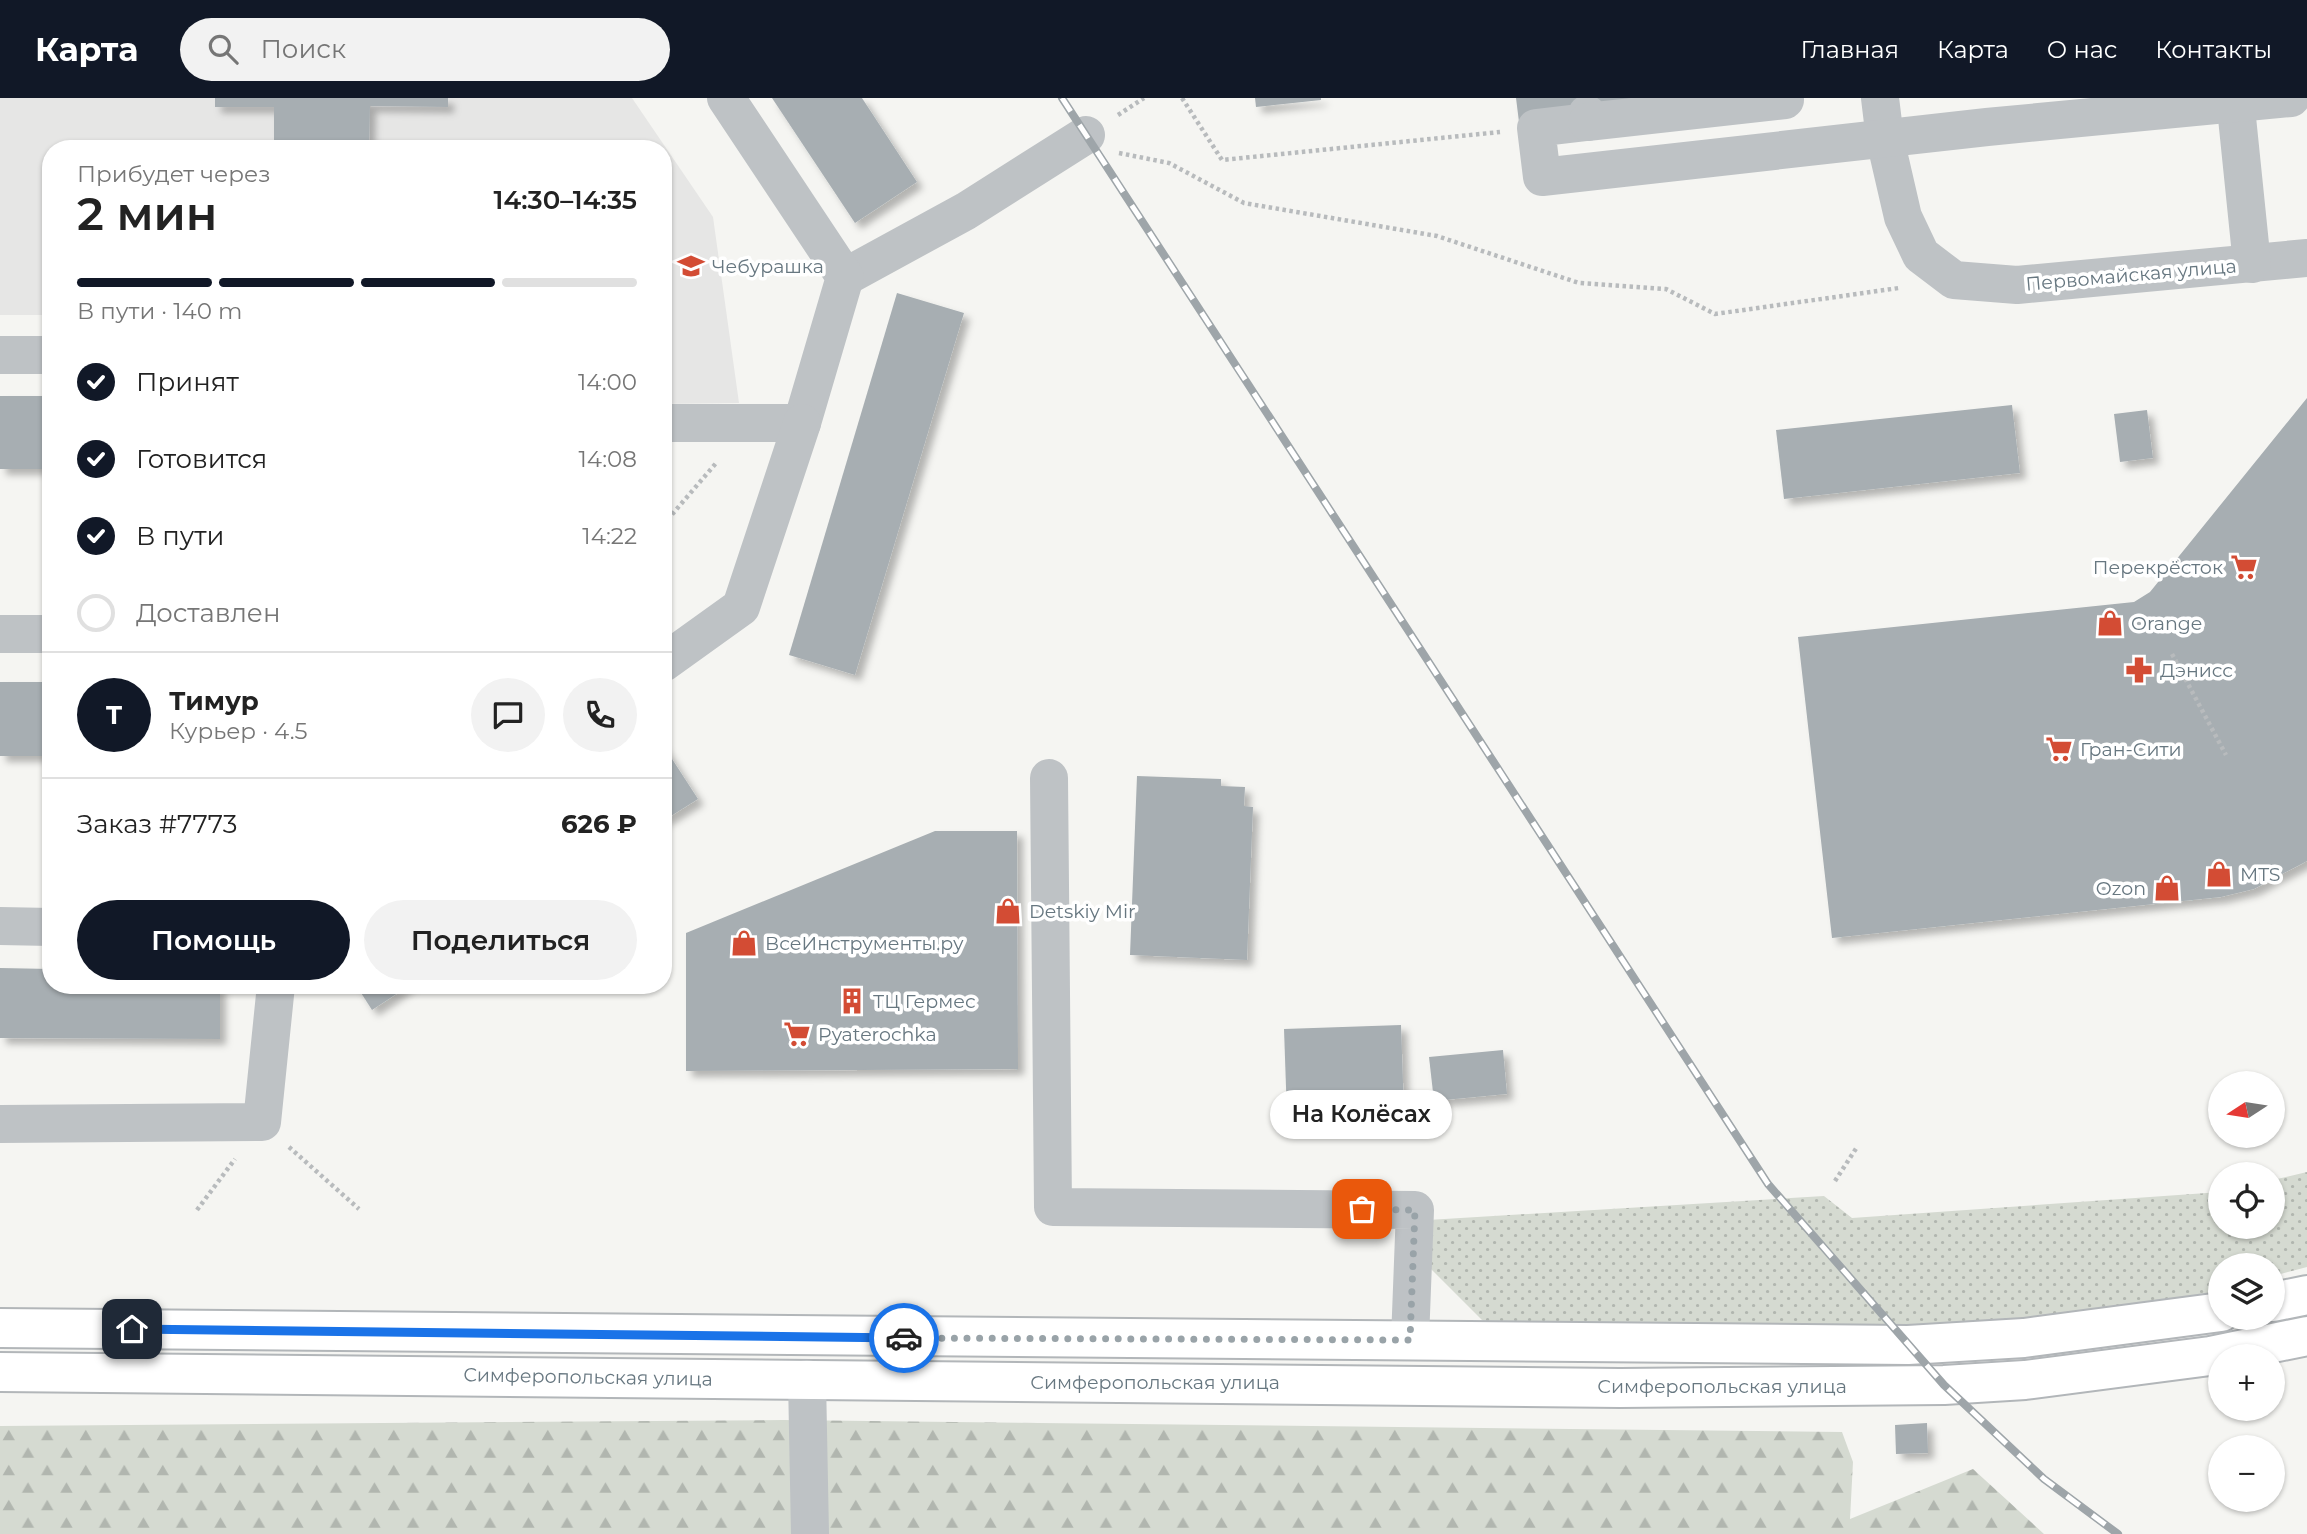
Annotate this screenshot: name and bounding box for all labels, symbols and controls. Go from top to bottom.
search box [180,18,670,81]
text: Карта [35,29,138,69]
icon: search [204,30,242,68]
text: Поиск [260,33,346,65]
text: Главная [1801,35,1899,64]
text: Карта [1937,35,2009,64]
text: О нас [2047,35,2117,64]
text: Контакты [2155,35,2272,64]
text: Прибудет через [77,160,271,188]
text: 14:30–14:35 [494,184,637,216]
text: 2 мин [77,185,217,242]
school or university icon: Чебурашка [676,251,706,281]
street label: Первомайская улица [2025,254,2237,296]
place label: Чебурашка [712,255,824,278]
text: В пути · 140 m [77,297,242,325]
icon: check [77,363,115,401]
text: Принят [136,366,239,398]
text: 14:00 [578,368,637,396]
icon: check [77,440,115,478]
text: Готовится [136,443,267,475]
text: 14:08 [579,445,637,473]
icon: check [77,517,115,555]
text: В пути [136,520,225,552]
text: 14:22 [582,522,637,550]
supermarket icon: Перекрёсток [2229,552,2259,582]
place label: Перекрёсток [2093,556,2223,579]
text: Доставлен [136,597,281,629]
shop icon: Orange [2095,608,2125,638]
place label: Orange [2131,612,2202,635]
pharmacy icon: Дэнисс [2124,655,2154,685]
place label: Дэнисс [2160,659,2233,682]
button: chat [471,678,545,752]
button: phone [563,678,637,752]
text: Тимур [169,685,259,717]
text: Т [106,699,122,731]
text: Курьер · 4.5 [169,717,308,745]
supermarket icon: Гран-Сити [2044,734,2074,764]
place label: Гран-Сити [2080,738,2182,761]
text: Заказ #7773 [77,808,237,840]
text: 626 ₽ [561,808,637,840]
shop icon: MTS [2204,859,2234,889]
place label: MTS [2240,863,2281,886]
shop icon: Ozon [2152,873,2182,903]
place label: Ozon [2096,877,2146,900]
shop icon: Detskiy Mir [993,896,1023,926]
button: Помощь [77,900,350,980]
button: Поделиться [364,900,637,980]
place label: Detskiy Mir [1029,900,1136,923]
shop icon: ВсеИнструменты.ру [729,928,759,958]
place label: ВсеИнструменты.ру [765,932,964,955]
building icon: ТЦ Гермес [837,986,867,1016]
place label: ТЦ Гермес [873,990,976,1013]
supermarket icon: Pyaterochka [782,1019,812,1049]
place label: Pyaterochka [818,1023,937,1046]
north arrow [2208,1071,2286,1148]
map controls [2208,1071,2285,1512]
callout: На Колёсах [1271,1090,1453,1139]
text: На Колёсах [1291,1100,1431,1128]
button: locate [2208,1162,2285,1239]
pin [1332,1179,1392,1239]
icon: bag [1343,1190,1381,1228]
button: layers [2208,1253,2285,1330]
pin [102,1299,162,1359]
courier [869,1303,939,1373]
icon: home [113,1310,151,1348]
icon: car [885,1319,923,1357]
button: + [2208,1344,2285,1421]
street label: Симферопольская улица [463,1363,713,1391]
street label: Симферопольская улица [1030,1371,1280,1394]
street label: Симферопольская улица [1597,1375,1847,1398]
button: − [2208,1435,2285,1512]

